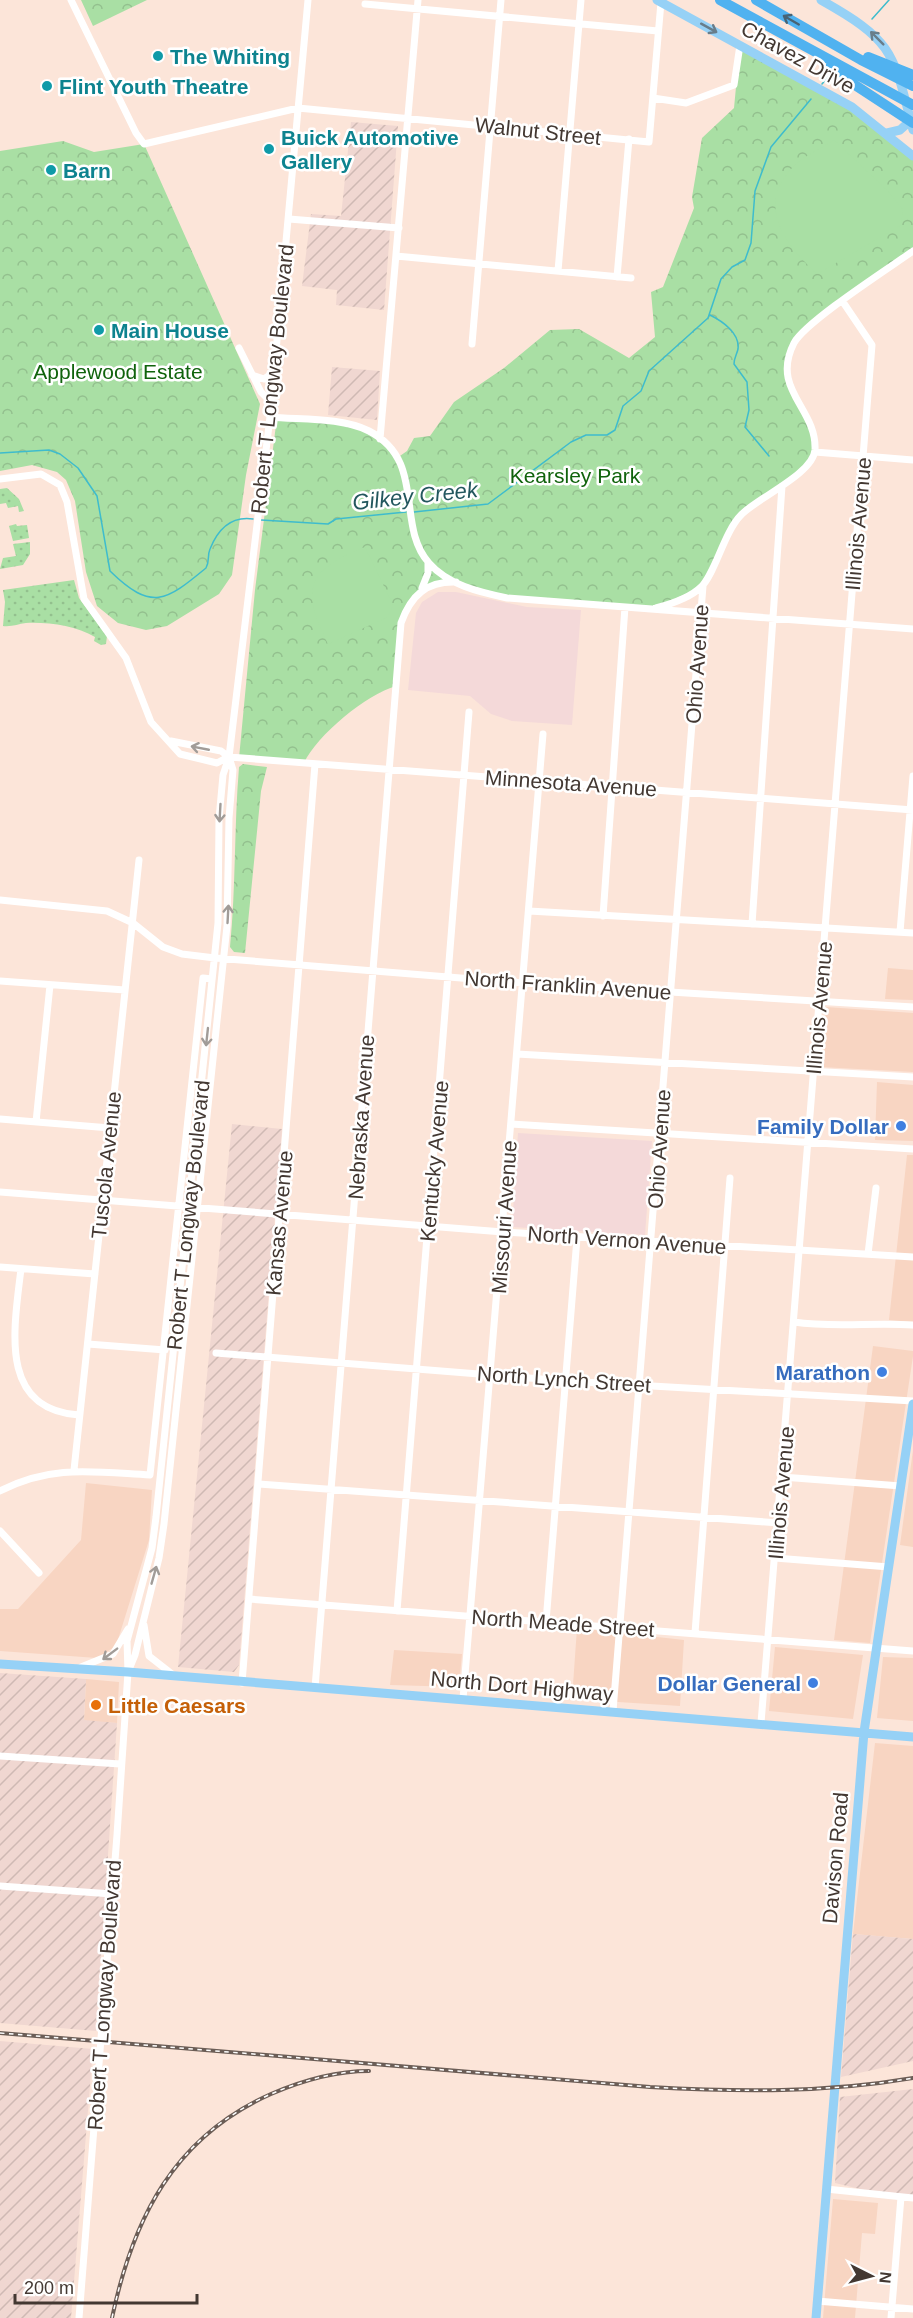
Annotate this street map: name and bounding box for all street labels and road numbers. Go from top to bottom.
street label: Chavez Drive [737,16,859,98]
street label: Walnut Street [474,113,602,149]
street label: Robert T Longway Boulevard [246,243,298,515]
street label: Illinois Avenue [841,456,875,592]
street label: Ohio Avenue [681,603,713,725]
street label: Minnesota Avenue [484,766,658,800]
street label: Illinois Avenue [802,940,836,1076]
street label: North Franklin Avenue [464,966,672,1004]
street label: Nebraska Avenue [344,1034,378,1200]
street label: Robert T Longway Boulevard [162,1079,214,1351]
street label: Kentucky Avenue [415,1079,453,1243]
street label: Ohio Avenue [643,1088,675,1210]
street label: Tuscola Avenue [87,1090,125,1240]
street label: Missouri Avenue [487,1140,521,1294]
street label: Kansas Avenue [261,1149,297,1297]
street label: North Vernon Avenue [527,1222,727,1258]
street label: North Lynch Street [476,1361,652,1397]
street label: Illinois Avenue [764,1425,798,1561]
street label: North Meade Street [471,1605,655,1641]
street label: North Dort Highway [430,1667,615,1705]
street label: Davison Road [818,1791,852,1925]
street label: Robert T Longway Boulevard [83,1859,125,2131]

